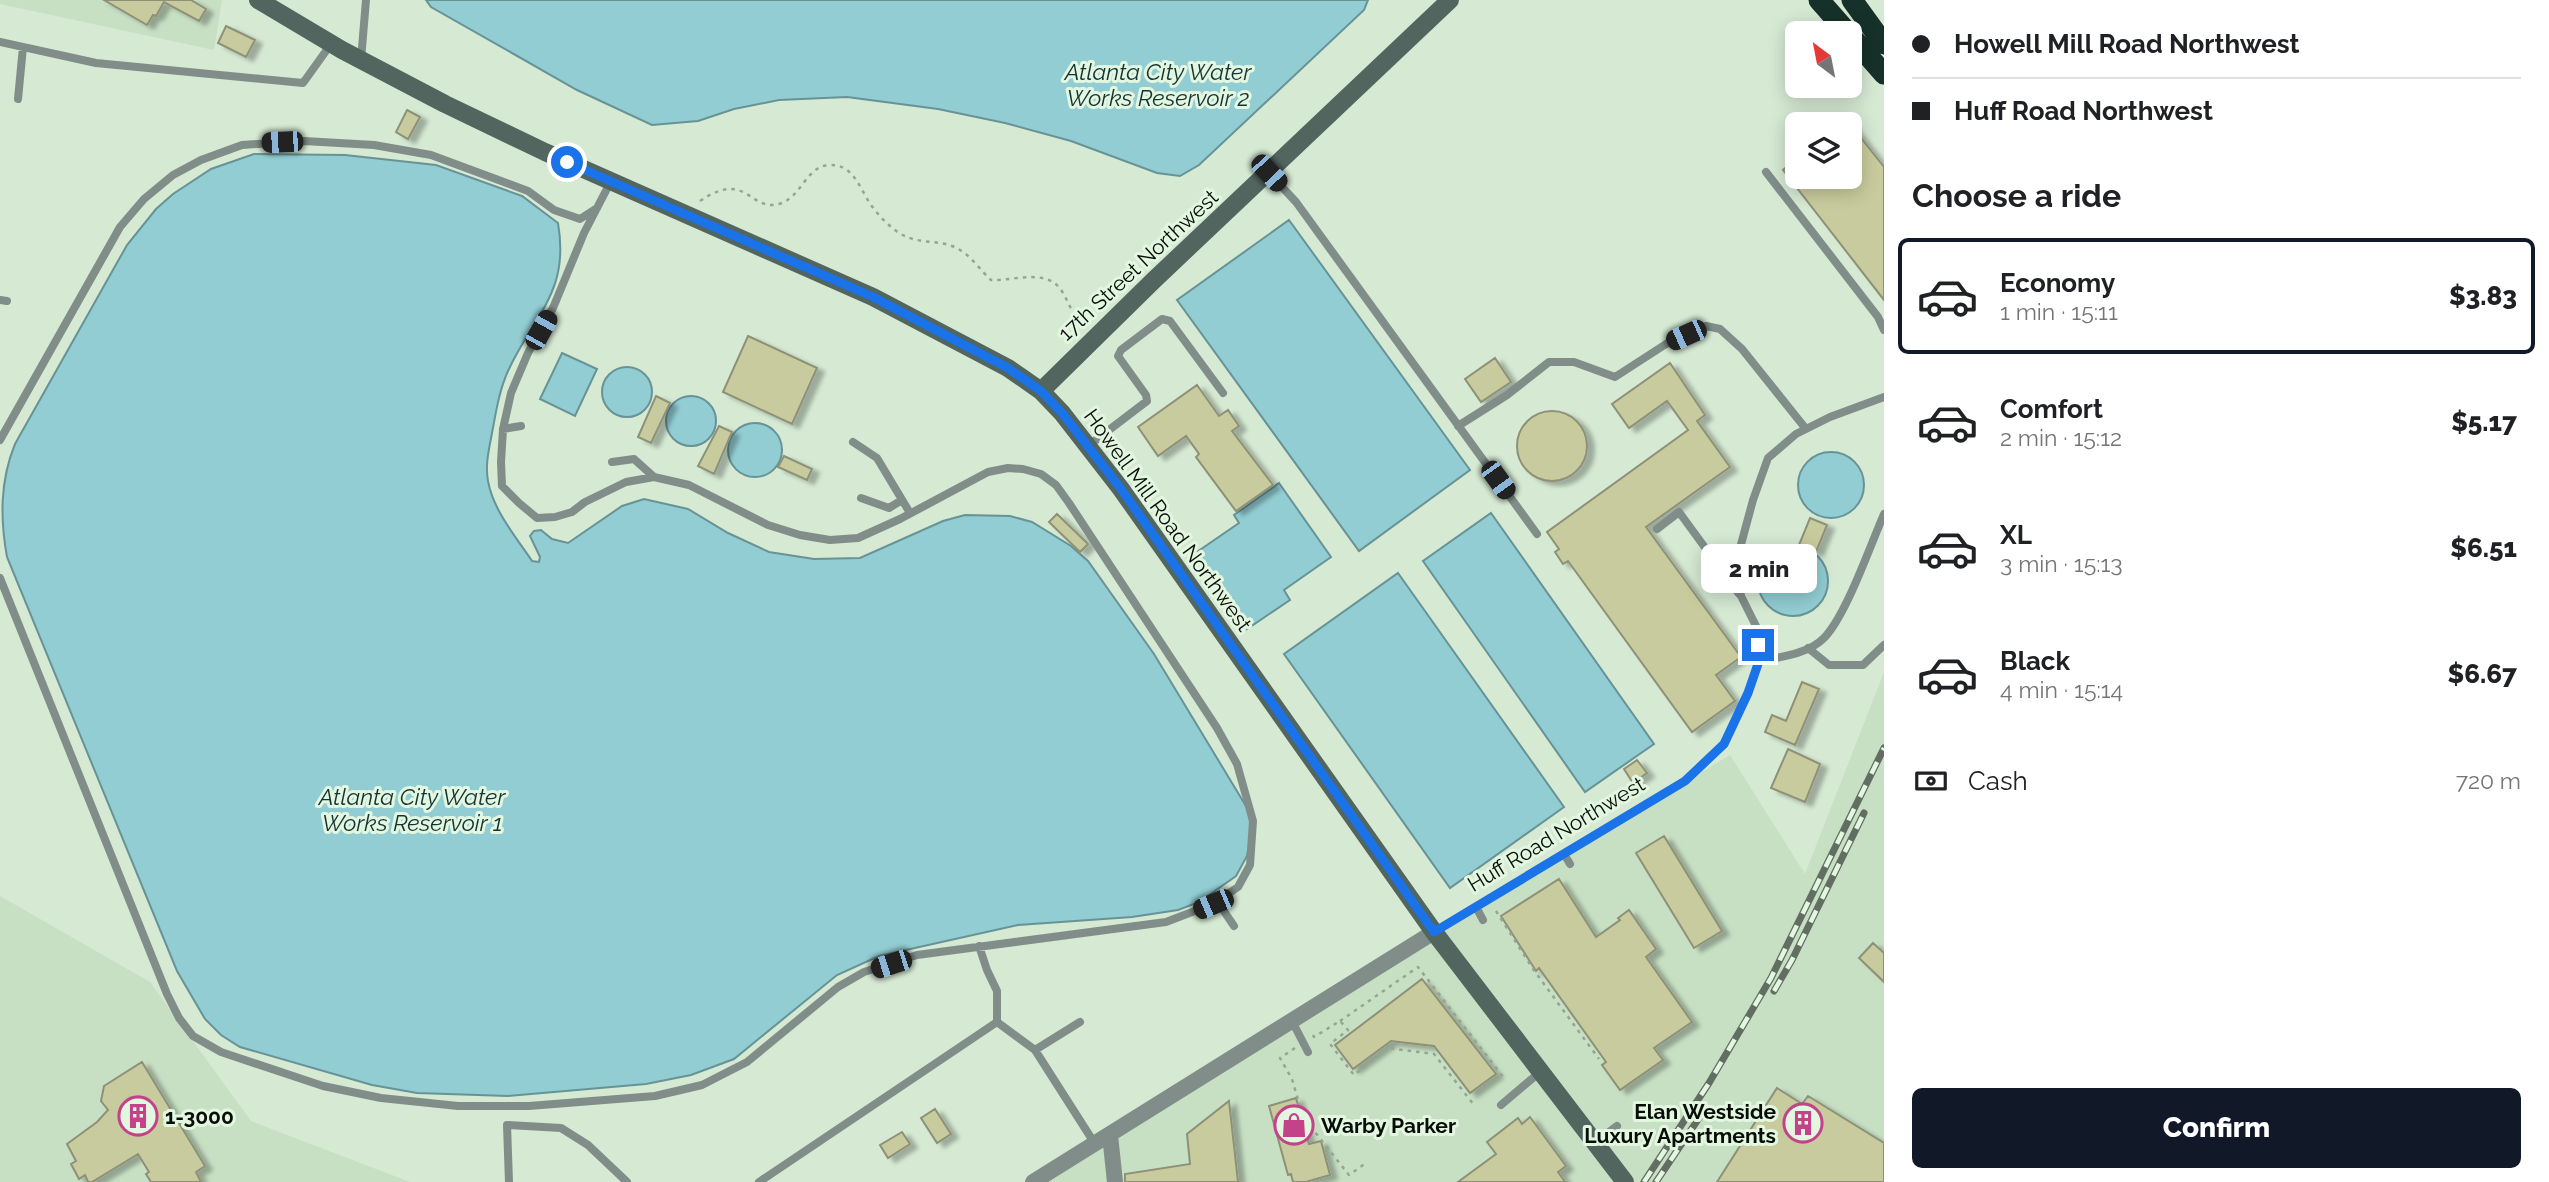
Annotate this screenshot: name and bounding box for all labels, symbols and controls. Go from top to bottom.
north arrow [1785,21,1862,98]
map controls [1785,21,1862,189]
text: Howell Mill Road Northwest [1954,29,2300,59]
water label: Atlanta City Water Works Reservoir 2 [1063,58,1252,111]
text: Huff Road Northwest [1954,96,2213,126]
button: layers [1785,112,1862,189]
car [261,131,304,153]
route start [551,146,583,178]
car [1247,150,1292,196]
text: Choose a ride [1912,177,2121,214]
street label: 17th Street Northwest [1053,184,1223,346]
icon: car [1916,265,1979,328]
text: Economy [2000,268,2115,298]
text: $3.83 [2449,281,2517,311]
text: 1 min · 15:11 [2000,298,2118,325]
car [522,307,561,353]
car [1663,317,1710,353]
icon: car [1916,391,1979,454]
text: Comfort [2000,394,2103,424]
street label: Howell Mill Road Northwest [1079,404,1257,636]
text: $5.17 [2451,407,2517,437]
text: 2 min · 15:12 [2000,424,2122,451]
car [1478,457,1519,503]
icon: car [1916,517,1979,580]
text: XL [2000,520,2032,550]
text: $6.51 [2450,533,2517,563]
callout: 2 min [1700,544,1816,592]
text: 3 min · 15:13 [2000,550,2123,577]
text: 2 min [1729,555,1789,582]
route end [1742,629,1774,661]
icon: car [1916,643,1979,706]
text: Black [2000,646,2070,676]
text: $6.67 [2448,659,2517,689]
text: 4 min · 15:14 [2000,676,2123,703]
icon: cash [1912,762,1950,800]
text: Cash [1968,766,2028,796]
text: 720 m [2456,767,2521,794]
street label: Huff Road Northwest [1463,771,1649,897]
water label: Atlanta City Water Works Reservoir 1 [317,783,506,836]
car [1190,886,1237,922]
car [868,948,915,980]
button: Confirm [1912,1088,2521,1168]
building icon: 1-3000 [117,1095,159,1137]
place label: Elan Westside Luxury Apartments [1584,1099,1776,1148]
building icon: Elan Westside Luxury Apartments [1782,1102,1824,1144]
place label: 1-3000 [165,1104,234,1129]
shop icon: Warby Parker [1273,1104,1315,1146]
place label: Warby Parker [1321,1113,1456,1138]

